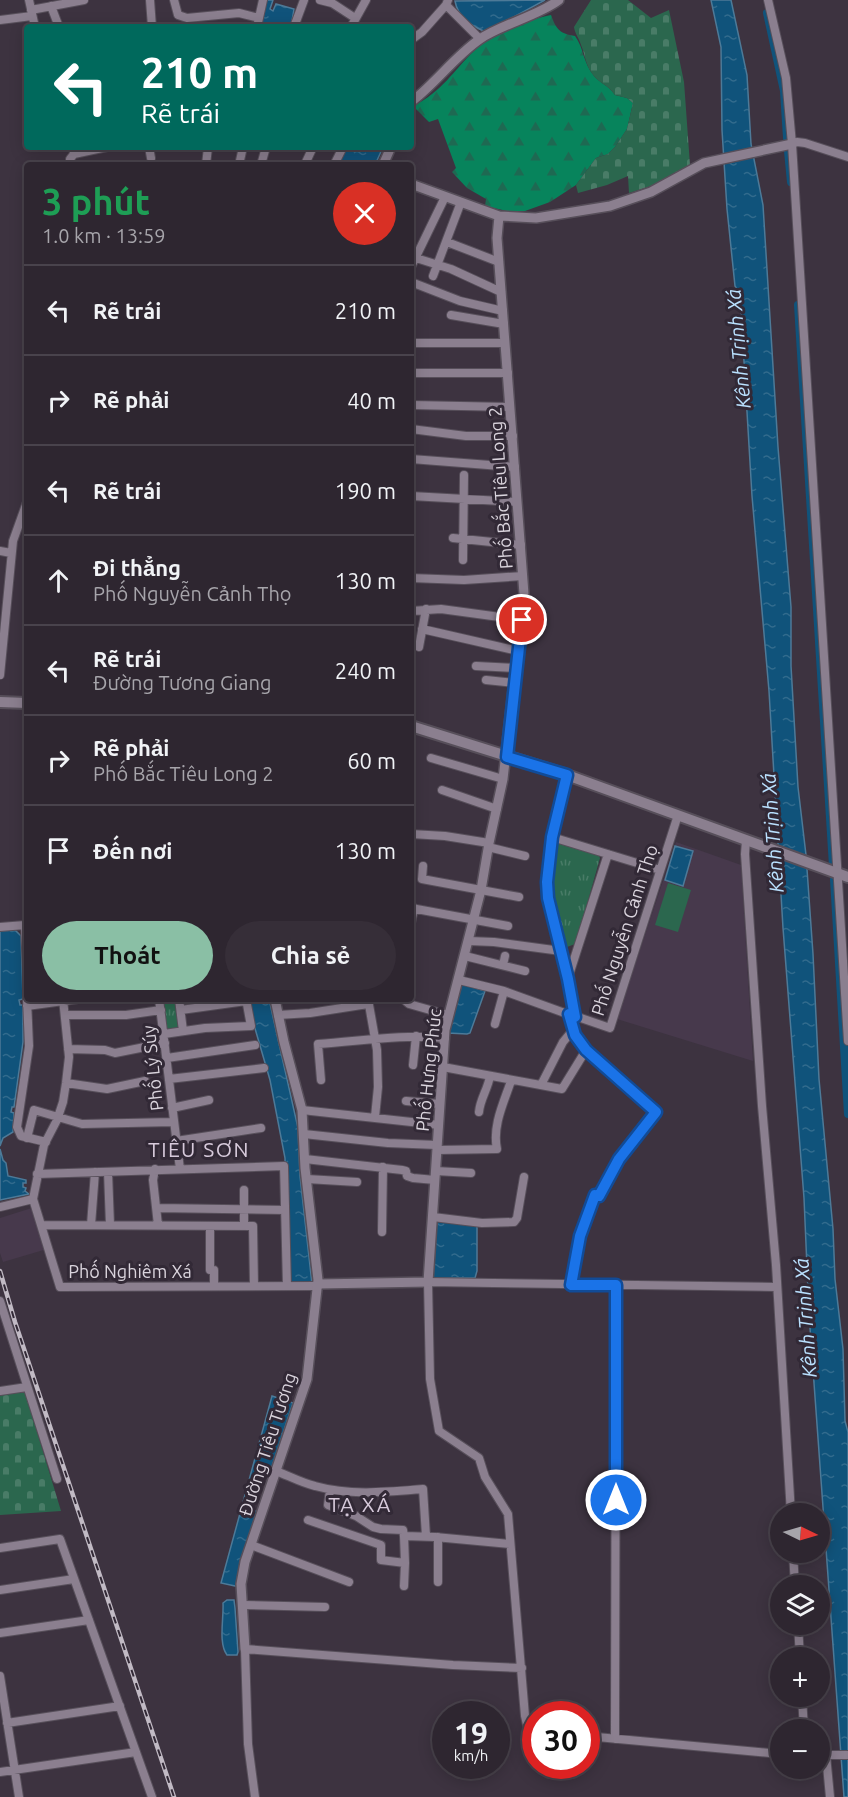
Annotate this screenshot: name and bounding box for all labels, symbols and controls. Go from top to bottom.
icon: left [42,48,120,126]
text: 210 m [141,49,258,96]
text: Rẽ trái [141,98,220,128]
text: 3 phút [42,181,150,222]
button: close [333,182,396,245]
text: 1.0 km · 13:59 [42,224,166,247]
water label: Kênh Trịnh Xá [721,288,755,410]
icon: left [42,294,75,327]
text: Rẽ trái [93,298,161,323]
text: 210 m [335,298,396,323]
icon: right [42,384,75,417]
text: Rẽ phải [93,387,169,412]
text: 40 m [347,388,396,413]
street label: Phố Bắc Tiêu Long 2 [482,406,516,570]
icon: left [42,474,75,507]
text: Rẽ trái [93,478,161,503]
text: 190 m [335,478,396,503]
text: Đi thẳng [93,555,181,580]
icon: ahead [42,564,75,597]
text: 130 m [335,568,396,593]
text: Phố Nguyễn Cảnh Thọ [93,582,292,605]
pin [496,594,547,645]
icon: arrive [505,603,538,636]
text: Rẽ trái [93,646,161,671]
icon: left [42,654,75,687]
text: 240 m [335,658,396,683]
text: Đường Tương Giang [93,671,271,694]
text: Rẽ phải [93,735,169,760]
icon: right [42,744,75,777]
text: 60 m [347,748,396,773]
text: Phố Bắc Tiêu Long 2 [93,762,274,785]
water label: Kênh Trịnh Xá [756,772,788,894]
icon: arrive [42,834,75,867]
text: Đến nơi [93,838,172,863]
text: 130 m [335,838,396,863]
street label: Phố Nguyễn Cảnh Thọ [585,841,661,1018]
button: Thoát [42,921,213,990]
button: Chia sẻ [225,921,396,990]
street label: Phố Hưng Phúc [409,1007,444,1132]
street label: Phố Lý Súy [135,1024,166,1112]
district label: TIÊU SƠN [148,1137,250,1161]
water label: Kênh Trịnh Xá [789,1257,821,1379]
street label: Phố Nghiêm Xá [68,1259,192,1281]
street label: Đường Tiêu Tương [234,1370,300,1518]
position arrow [584,1468,648,1532]
district label: TẠ XÁ [328,1492,392,1516]
north arrow [770,1503,830,1563]
map controls [770,1503,830,1779]
button: layers [770,1575,830,1635]
button: + [770,1647,830,1707]
speed limit sign: 30 [522,1701,600,1779]
text: 19 [454,1716,488,1750]
button: − [770,1719,830,1779]
text: km/h [454,1747,488,1764]

